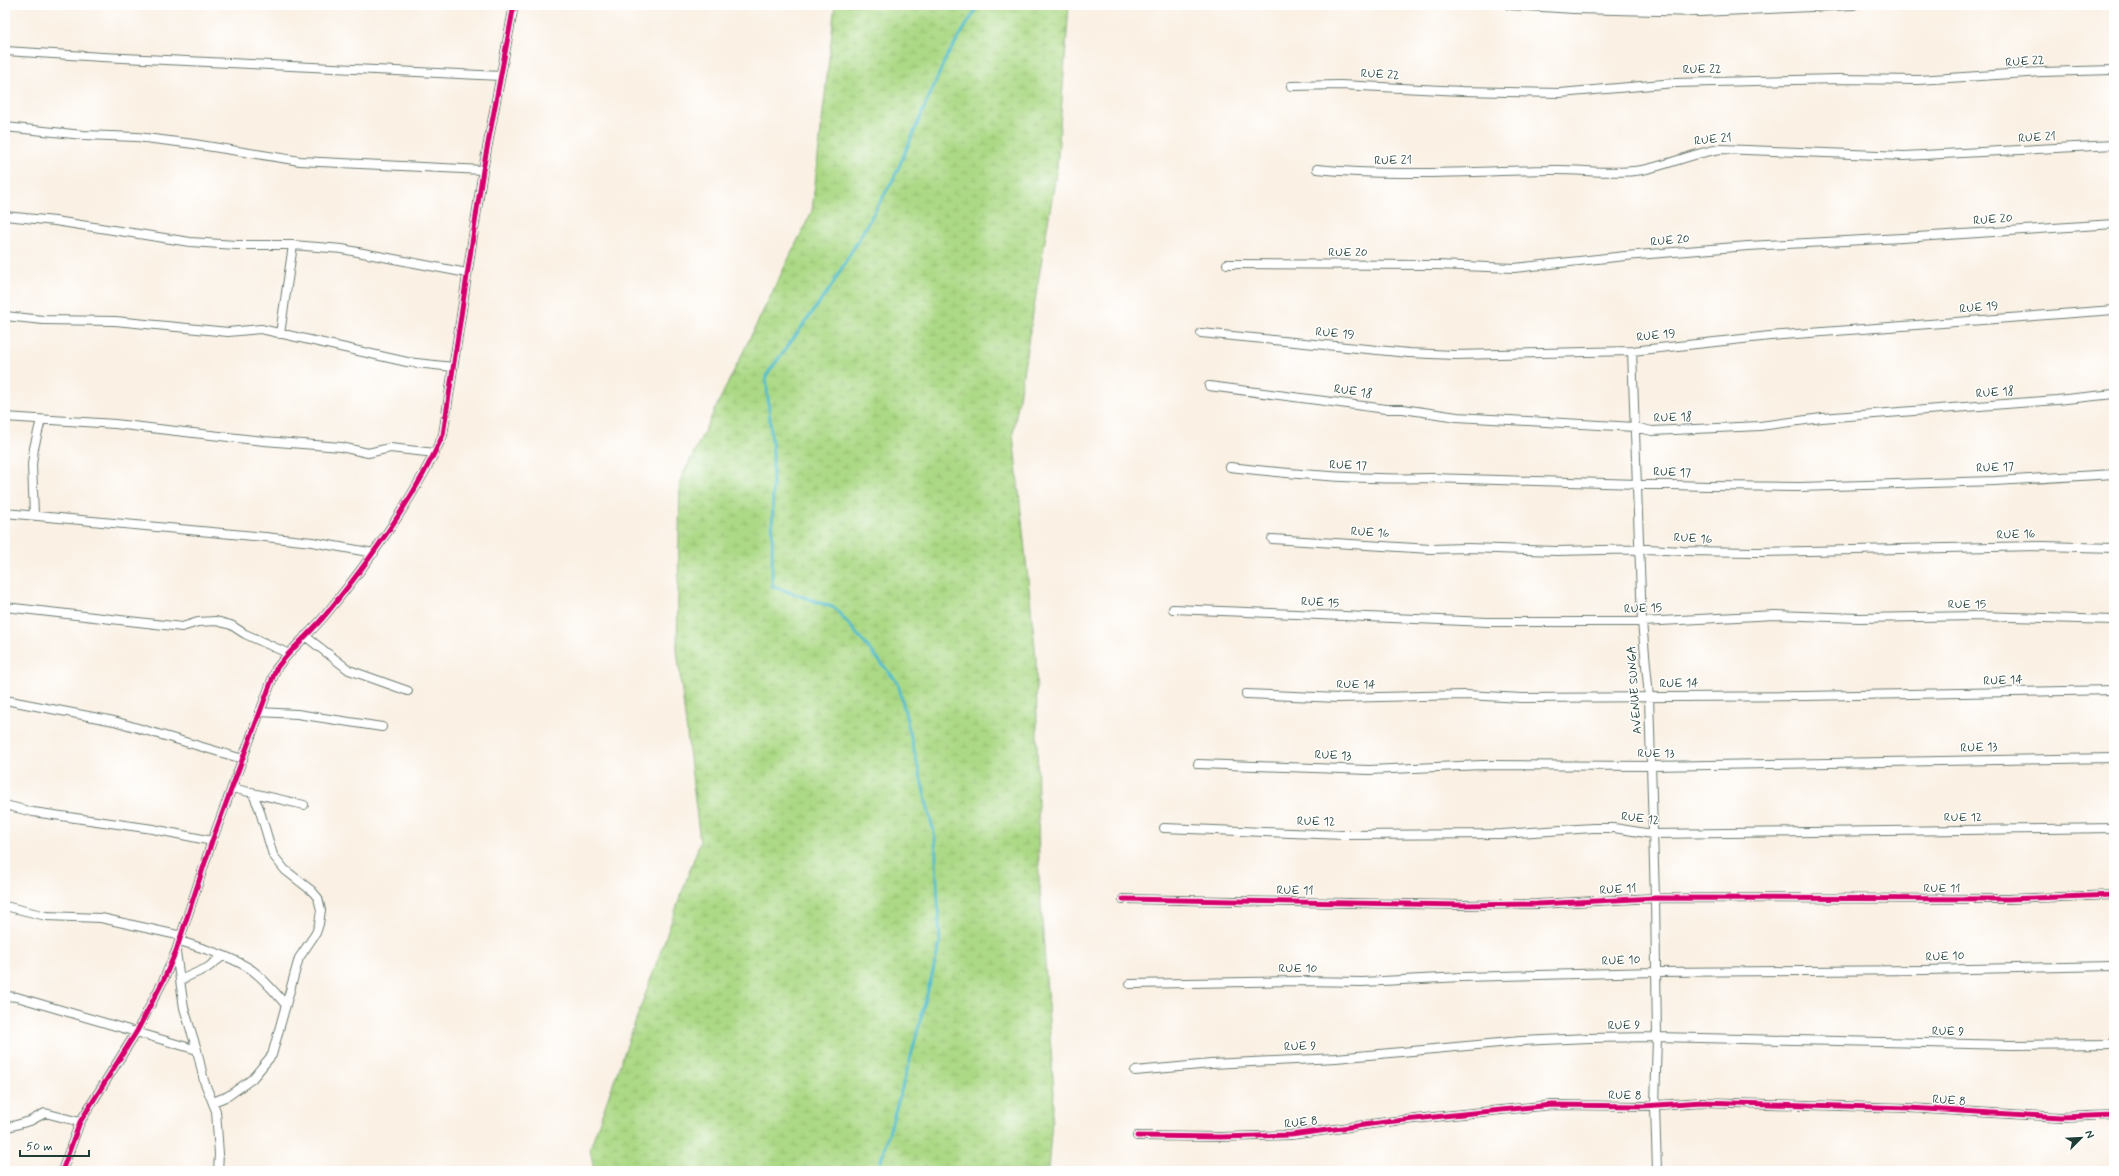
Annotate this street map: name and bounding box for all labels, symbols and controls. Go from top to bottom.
street label: RUE 22 [2005,53,2045,71]
street label: RUE 22 [1682,62,1722,78]
street label: RUE 22 [1360,66,1400,84]
street label: RUE 21 [2018,129,2056,147]
street label: RUE 21 [1694,130,1732,150]
street label: RUE 21 [1374,153,1412,169]
street label: RUE 20 [1973,211,2013,229]
street label: RUE 20 [1650,231,1690,251]
street label: RUE 20 [1328,245,1368,261]
street label: RUE 19 [1959,298,1999,318]
street label: RUE 19 [1315,324,1355,344]
street label: RUE 19 [1636,326,1676,346]
street label: RUE 18 [1333,381,1373,403]
street label: RUE 18 [1975,384,2015,402]
street label: RUE 18 [1653,409,1693,427]
street label: RUE 17 [1329,457,1367,475]
street label: RUE 17 [1976,459,2014,477]
street label: RUE 17 [1653,464,1691,482]
street label: RUE 16 [1350,524,1390,542]
street label: RUE 16 [1996,526,2036,544]
street label: RUE 16 [1673,530,1713,548]
street label: RUE 15 [1300,594,1340,612]
street label: RUE 15 [1948,597,1986,613]
street label: RUE 15 [1624,600,1662,618]
street label: AVENUE SUNGA [1624,645,1646,735]
street label: RUE 14 [1983,672,2023,690]
street label: RUE 14 [1659,676,1699,692]
street label: RUE 14 [1336,677,1376,693]
street label: RUE 13 [1960,739,1998,757]
street label: RUE 13 [1638,746,1675,762]
street label: RUE 13 [1314,747,1352,765]
street label: RUE 12 [1620,809,1660,829]
street label: RUE 12 [1944,810,1982,826]
street label: RUE 12 [1297,814,1335,830]
street label: RUE 11 [1599,881,1637,899]
street label: RUE 11 [1923,881,1961,897]
street label: RUE 11 [1276,883,1314,899]
street label: RUE 10 [1925,948,1965,966]
street label: RUE 10 [1601,952,1641,970]
street label: RUE 10 [1279,961,1318,977]
street label: RUE 9 [1608,1018,1640,1034]
street label: RUE 9 [1932,1024,1964,1040]
street label: RUE 9 [1284,1038,1317,1056]
street label: RUE 8 [1608,1088,1642,1104]
street label: RUE 8 [1932,1092,1966,1110]
street label: RUE 8 [1284,1113,1318,1133]
north arrow [2061,1118,2101,1158]
text: N [2081,1128,2097,1141]
scale bar [20,1132,89,1158]
text: 50 m [26,1139,53,1155]

